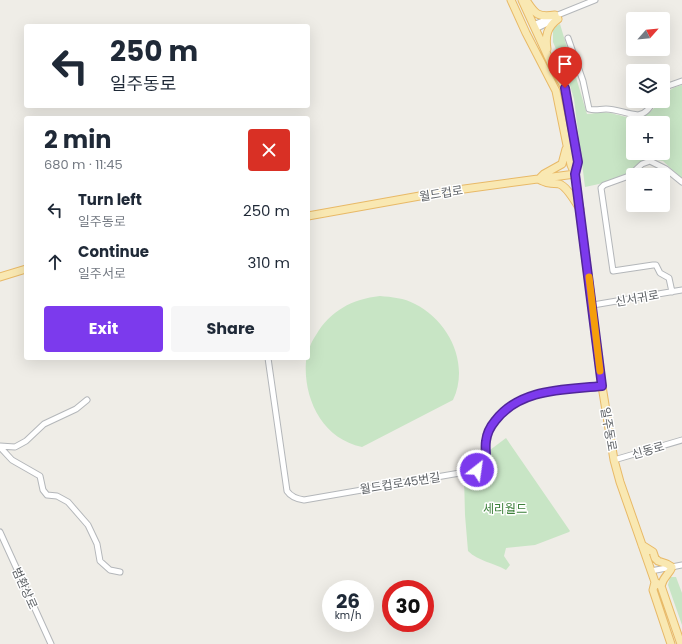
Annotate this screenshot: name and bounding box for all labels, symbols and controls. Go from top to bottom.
north arrow [626,12,670,56]
map controls [626,12,670,212]
text: 250 m [110,32,198,71]
icon: left [44,40,96,92]
pin [548,47,582,88]
icon: arrive [554,53,576,75]
button: layers [626,64,670,108]
text: 일주동로 [110,71,176,96]
button: + [626,116,670,160]
text: 2 min [44,123,111,156]
button: close [248,129,290,171]
text: 680 m · 11:45 [44,155,123,174]
button: − [626,168,670,212]
street label: 월드컵로 [418,181,464,205]
text: Turn left [78,189,142,210]
icon: left [44,199,66,221]
text: 250 m [243,200,290,221]
text: 일주동로 [78,212,126,231]
text: Continue [78,241,149,262]
icon: ahead [44,251,66,273]
text: 310 m [247,252,290,273]
text: 일주서로 [78,264,126,283]
street label: 신서귀로 [614,286,660,310]
button: Exit [44,306,163,352]
button: Share [171,306,290,352]
street label: 일주동로 [597,406,621,452]
street label: 신동로 [630,437,666,463]
position arrow [456,449,498,491]
street label: 월드컵로45번길 [359,468,441,498]
park label: 세리월드 [483,500,527,517]
street label: 범환상로 [8,564,42,612]
speed limit sign: 30 [382,580,434,632]
text: 26 [336,587,360,615]
text: km/h [335,608,361,623]

